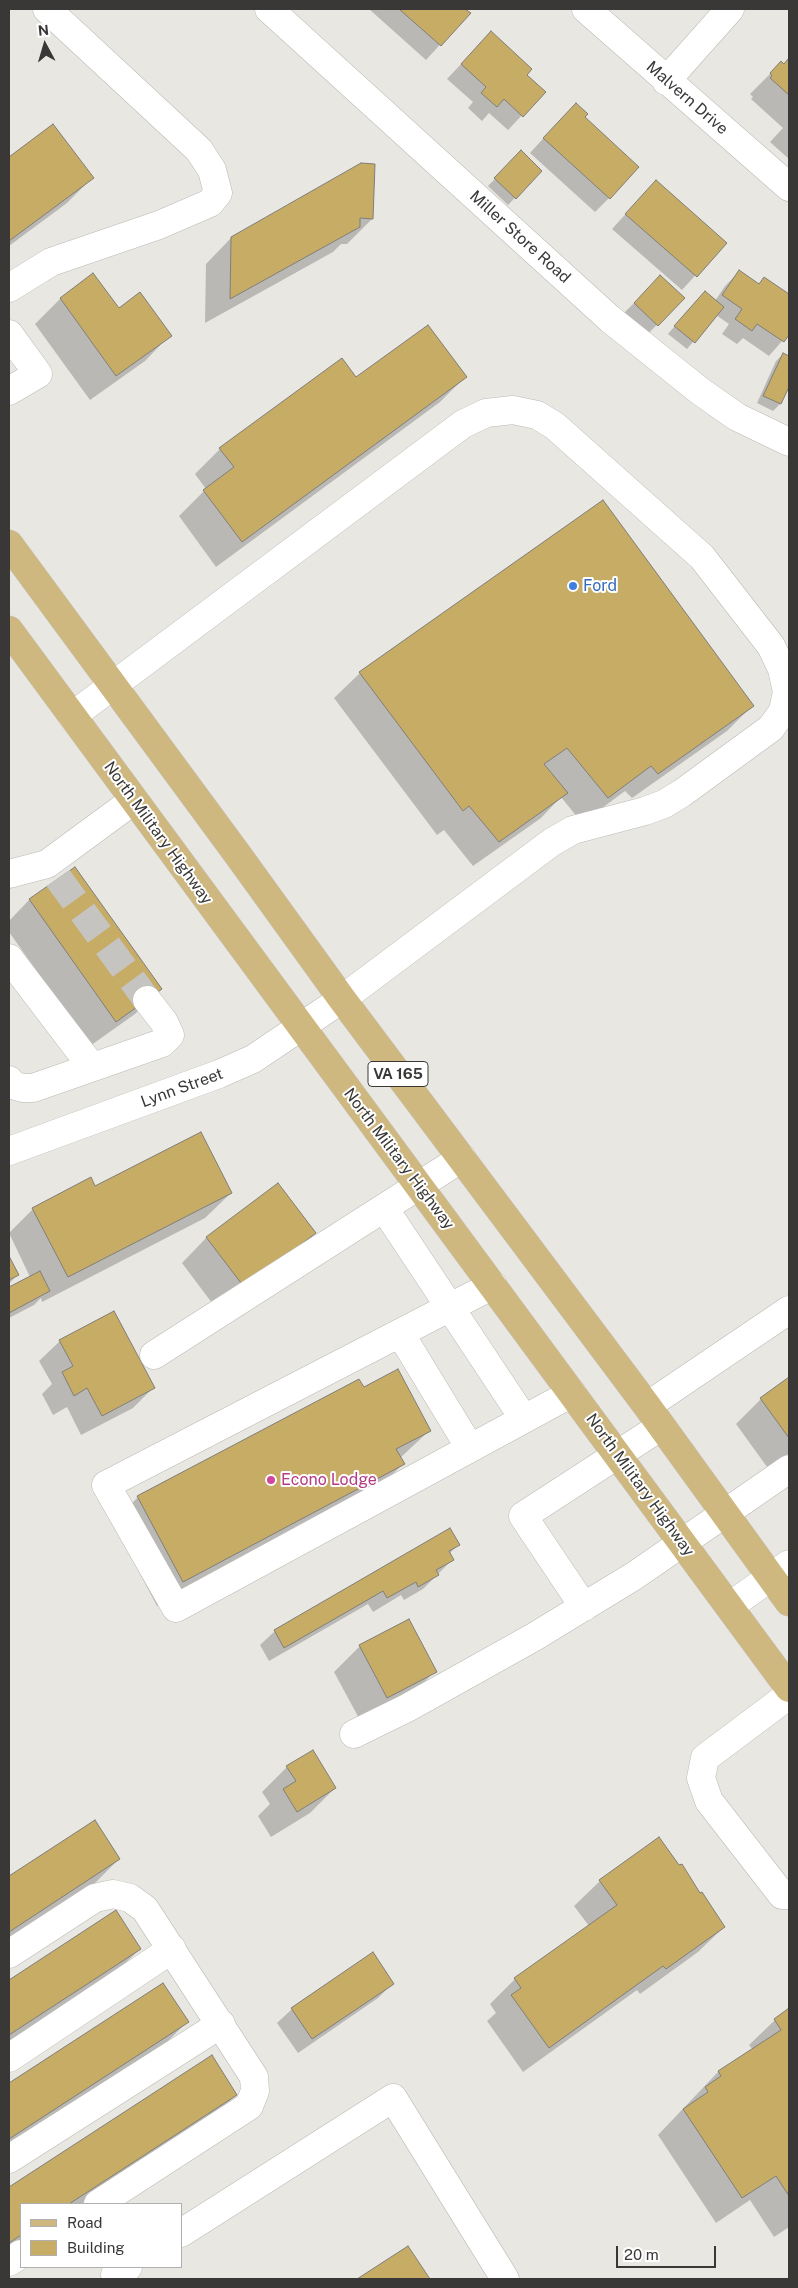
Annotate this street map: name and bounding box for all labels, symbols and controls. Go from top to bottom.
north arrow [20,20,70,70]
text: N [37,22,50,39]
street label: Malvern Drive [642,57,732,139]
street label: Miller Store Road [466,187,574,287]
place label: Ford [583,576,617,596]
marker: Ford [567,580,579,592]
street label: North Military Highway [100,758,216,908]
road number: VA 165 [368,1062,428,1086]
street label: Lynn Street [138,1064,226,1112]
street label: North Military Highway [340,1085,458,1233]
street label: North Military Highway [582,1410,698,1560]
place label: Econo Lodge [281,1470,377,1490]
marker: Econo Lodge [265,1474,277,1486]
legend [20,2203,182,2268]
text: Road [67,2214,103,2231]
scale bar [618,2236,718,2268]
text: Building [67,2239,125,2256]
text: 20 m [624,2246,659,2263]

